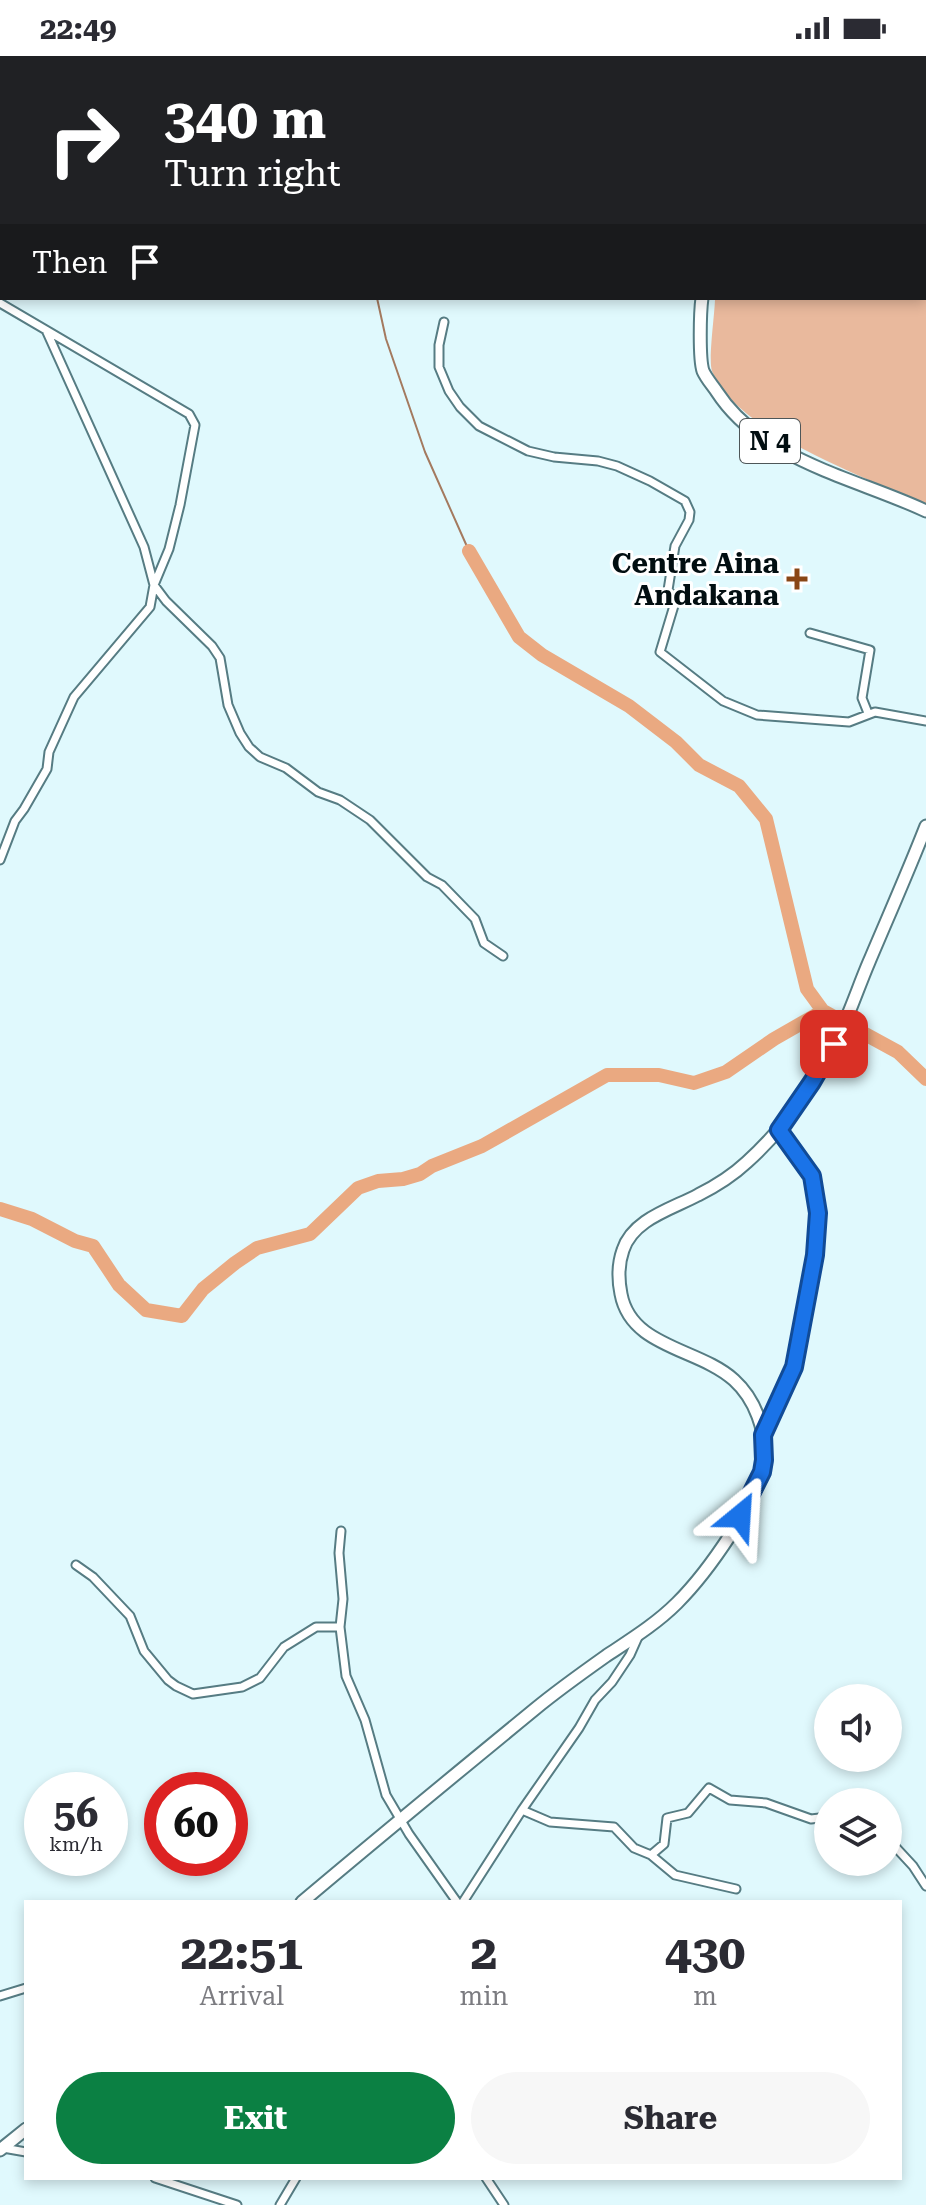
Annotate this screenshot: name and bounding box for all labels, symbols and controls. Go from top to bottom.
text: 22:49 [40,11,117,46]
text: 340 m [164,86,326,152]
icon: right [32,88,136,192]
text: Turn right [164,153,341,195]
icon: arrive [123,240,167,284]
text: Then [32,245,107,280]
road number: N 4 [740,419,800,463]
place label: Centre Aina Andakana [612,547,780,612]
marker: Centre Aina Andakana [786,568,808,590]
pin [800,1010,868,1078]
icon: arrive [812,1022,856,1066]
position arrow [698,1474,782,1558]
map controls [814,1684,902,1876]
button: sound [814,1684,902,1772]
speed limit sign: 60 [144,1772,248,1876]
button: layers [814,1788,902,1876]
text: 56 [54,1790,98,1837]
text: km/h [49,1832,103,1856]
text: 22:51 [181,1925,303,1981]
text: 2 [470,1925,497,1981]
text: 430 [665,1925,745,1981]
text: Arrival [200,1981,284,2011]
text: min [460,1981,508,2011]
text: m [693,1981,717,2011]
button: Exit [56,2072,455,2164]
button: Share [471,2072,870,2164]

